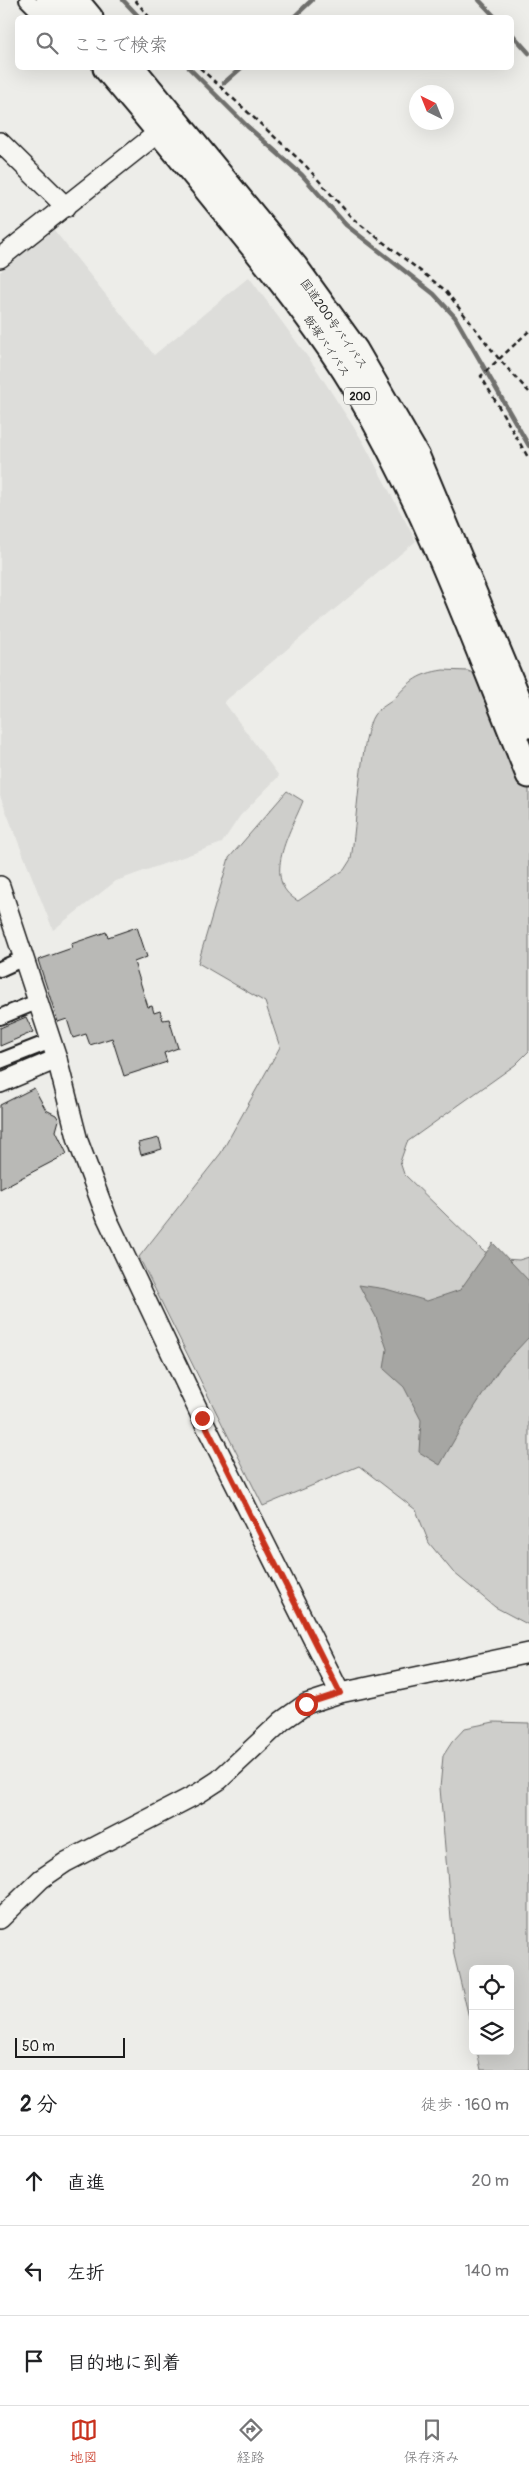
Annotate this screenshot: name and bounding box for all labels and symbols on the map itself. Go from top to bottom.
north arrow [409,85,454,130]
street label: 国道200号バイパス [297,276,370,372]
street label: 飯塚バイパス [300,312,353,380]
road number: 200 [344,388,376,404]
route end [191,1407,214,1430]
route start [295,1693,318,1716]
scale bar [15,2035,125,2058]

